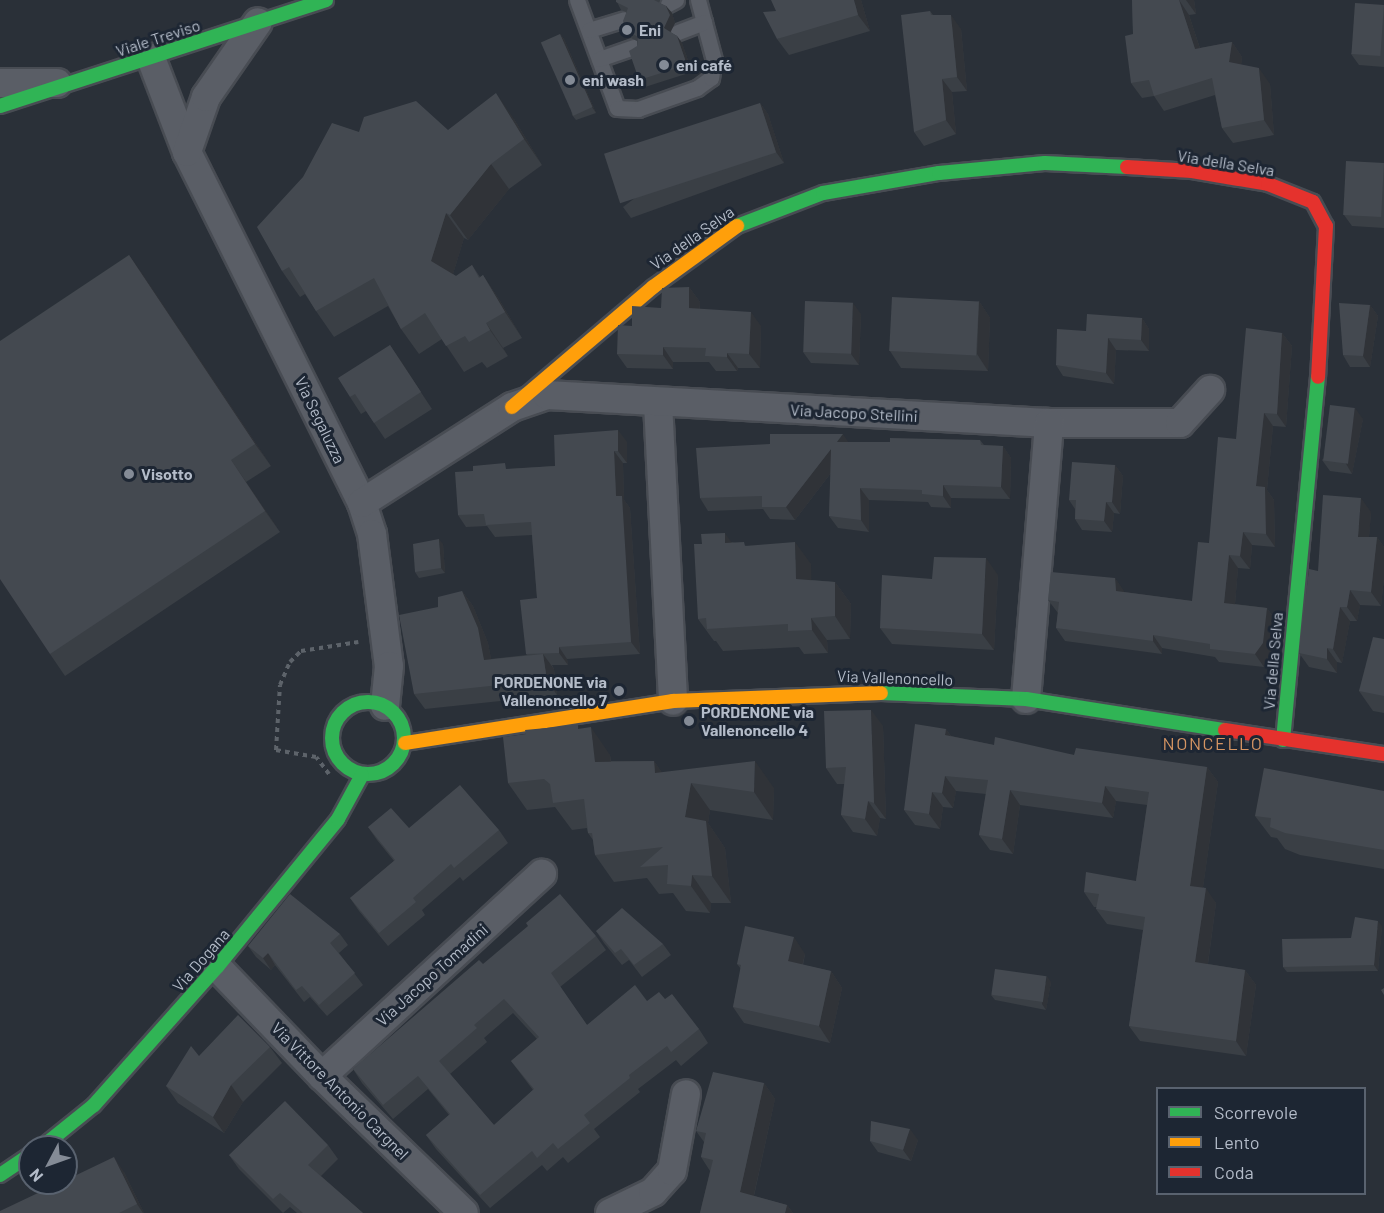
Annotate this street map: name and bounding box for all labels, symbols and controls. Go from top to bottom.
street label: Viale Treviso [113,15,203,61]
place label: Eni [639,20,661,40]
marker: Eni [620,23,634,37]
place label: eni café [676,55,732,75]
marker: eni café [657,58,671,72]
place label: eni wash [582,70,644,90]
marker: eni wash [563,73,577,87]
street label: Via della Selva [1176,146,1276,180]
street label: Via della Selva [646,202,738,274]
street label: Via Segaluzza [291,373,349,467]
street label: Via Jacopo Stellini [790,400,918,426]
place label: Visotto [141,464,193,484]
marker: Visotto [122,467,136,481]
street label: Via della Selva [1259,611,1287,711]
street label: Via Vallenoncello [837,666,953,690]
place label: PORDENONE via Vallenoncello 7 [494,672,607,710]
marker: PORDENONE via Vallenoncello 7 [612,684,626,698]
place label: PORDENONE via Vallenoncello 4 [701,702,814,740]
marker: PORDENONE via Vallenoncello 4 [682,714,696,728]
district label: NONCELLO [1163,732,1263,754]
street label: Via Jacopo Tomadini [372,920,492,1030]
street label: Via Dogana [168,925,234,995]
street label: Via Vittore Antonio Cargnel [267,1018,413,1164]
legend [1156,1087,1366,1195]
text: Scorrevole [1214,1101,1298,1123]
text: Lento [1214,1131,1260,1153]
north arrow [18,1135,78,1195]
text: Coda [1214,1161,1254,1183]
text: N [25,1166,46,1186]

